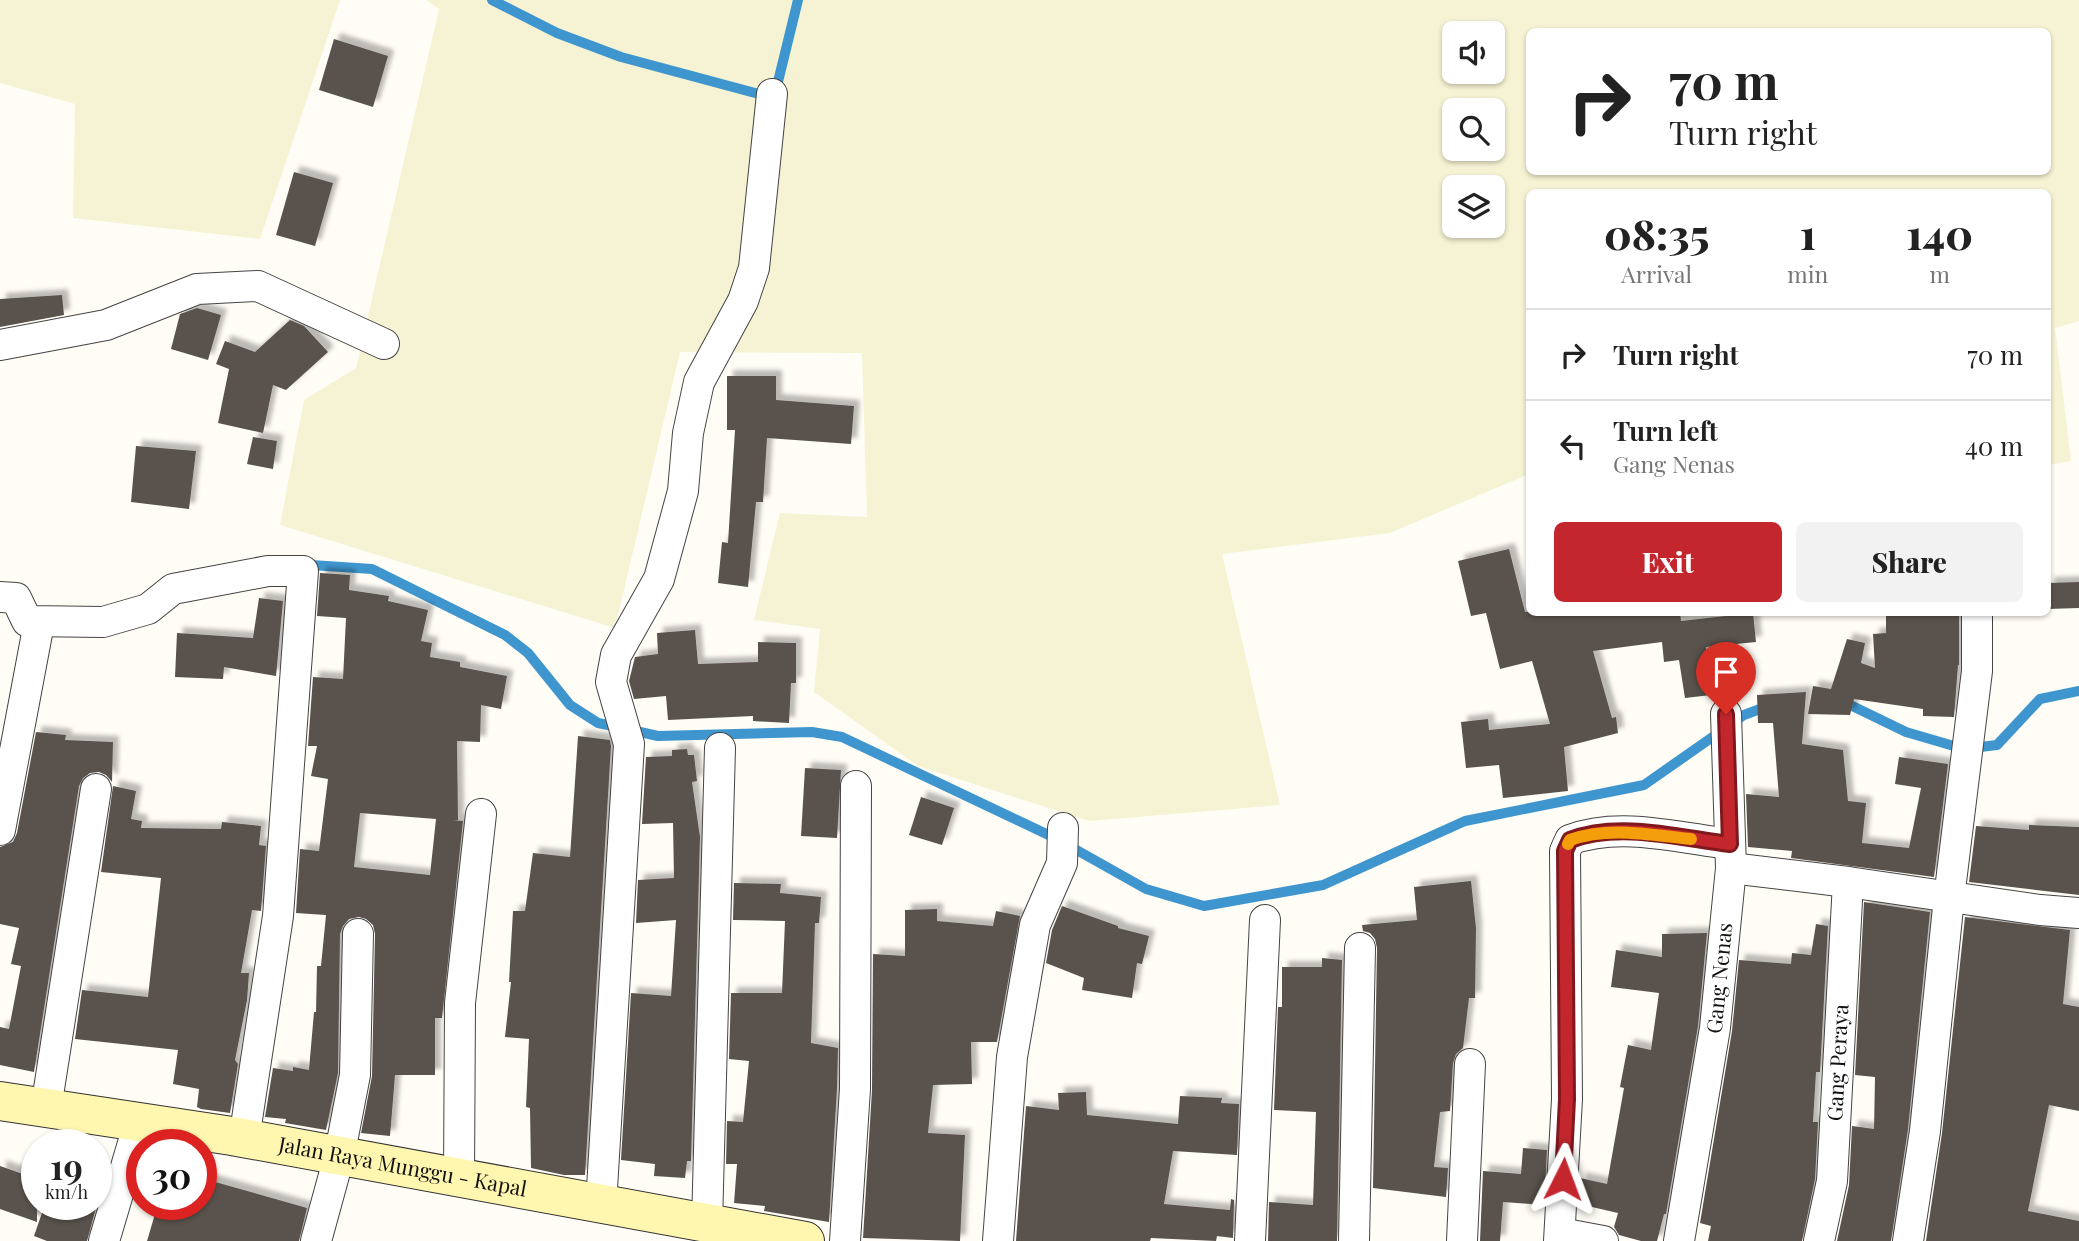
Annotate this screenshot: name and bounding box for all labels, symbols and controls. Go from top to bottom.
map controls [1442,21,1505,238]
button: sound [1442,21,1505,84]
text: 70 m [1669,47,1779,112]
icon: right [1554,56,1645,147]
button: search [1442,98,1505,161]
text: Turn right [1669,110,1817,153]
button: layers [1442,175,1505,238]
text: 08:35 [1604,205,1709,261]
text: 1 [1800,205,1816,261]
text: 140 [1906,205,1973,261]
text: Arrival [1621,258,1692,289]
text: min [1787,258,1828,289]
text: m [1929,258,1950,289]
icon: right [1554,336,1592,374]
text: Turn right [1613,337,1739,372]
text: 70 m [1967,337,2023,372]
text: Turn left [1613,413,1718,448]
icon: left [1554,427,1592,465]
text: 40 m [1965,428,2023,463]
text: Gang Nenas [1613,448,1735,479]
button: Exit [1554,522,1782,602]
button: Share [1796,522,2023,602]
pin [1696,642,1756,714]
icon: arrive [1707,653,1745,691]
street label: Gang Nenas [1699,921,1737,1035]
street label: Gang Peraya [1819,1003,1853,1122]
speed limit sign: 30 [126,1129,217,1220]
street label: Jalan Raya Munggu - Kapal [276,1129,529,1202]
text: 19 [50,1142,83,1189]
position arrow [1526,1142,1600,1216]
text: km/h [45,1180,88,1204]

